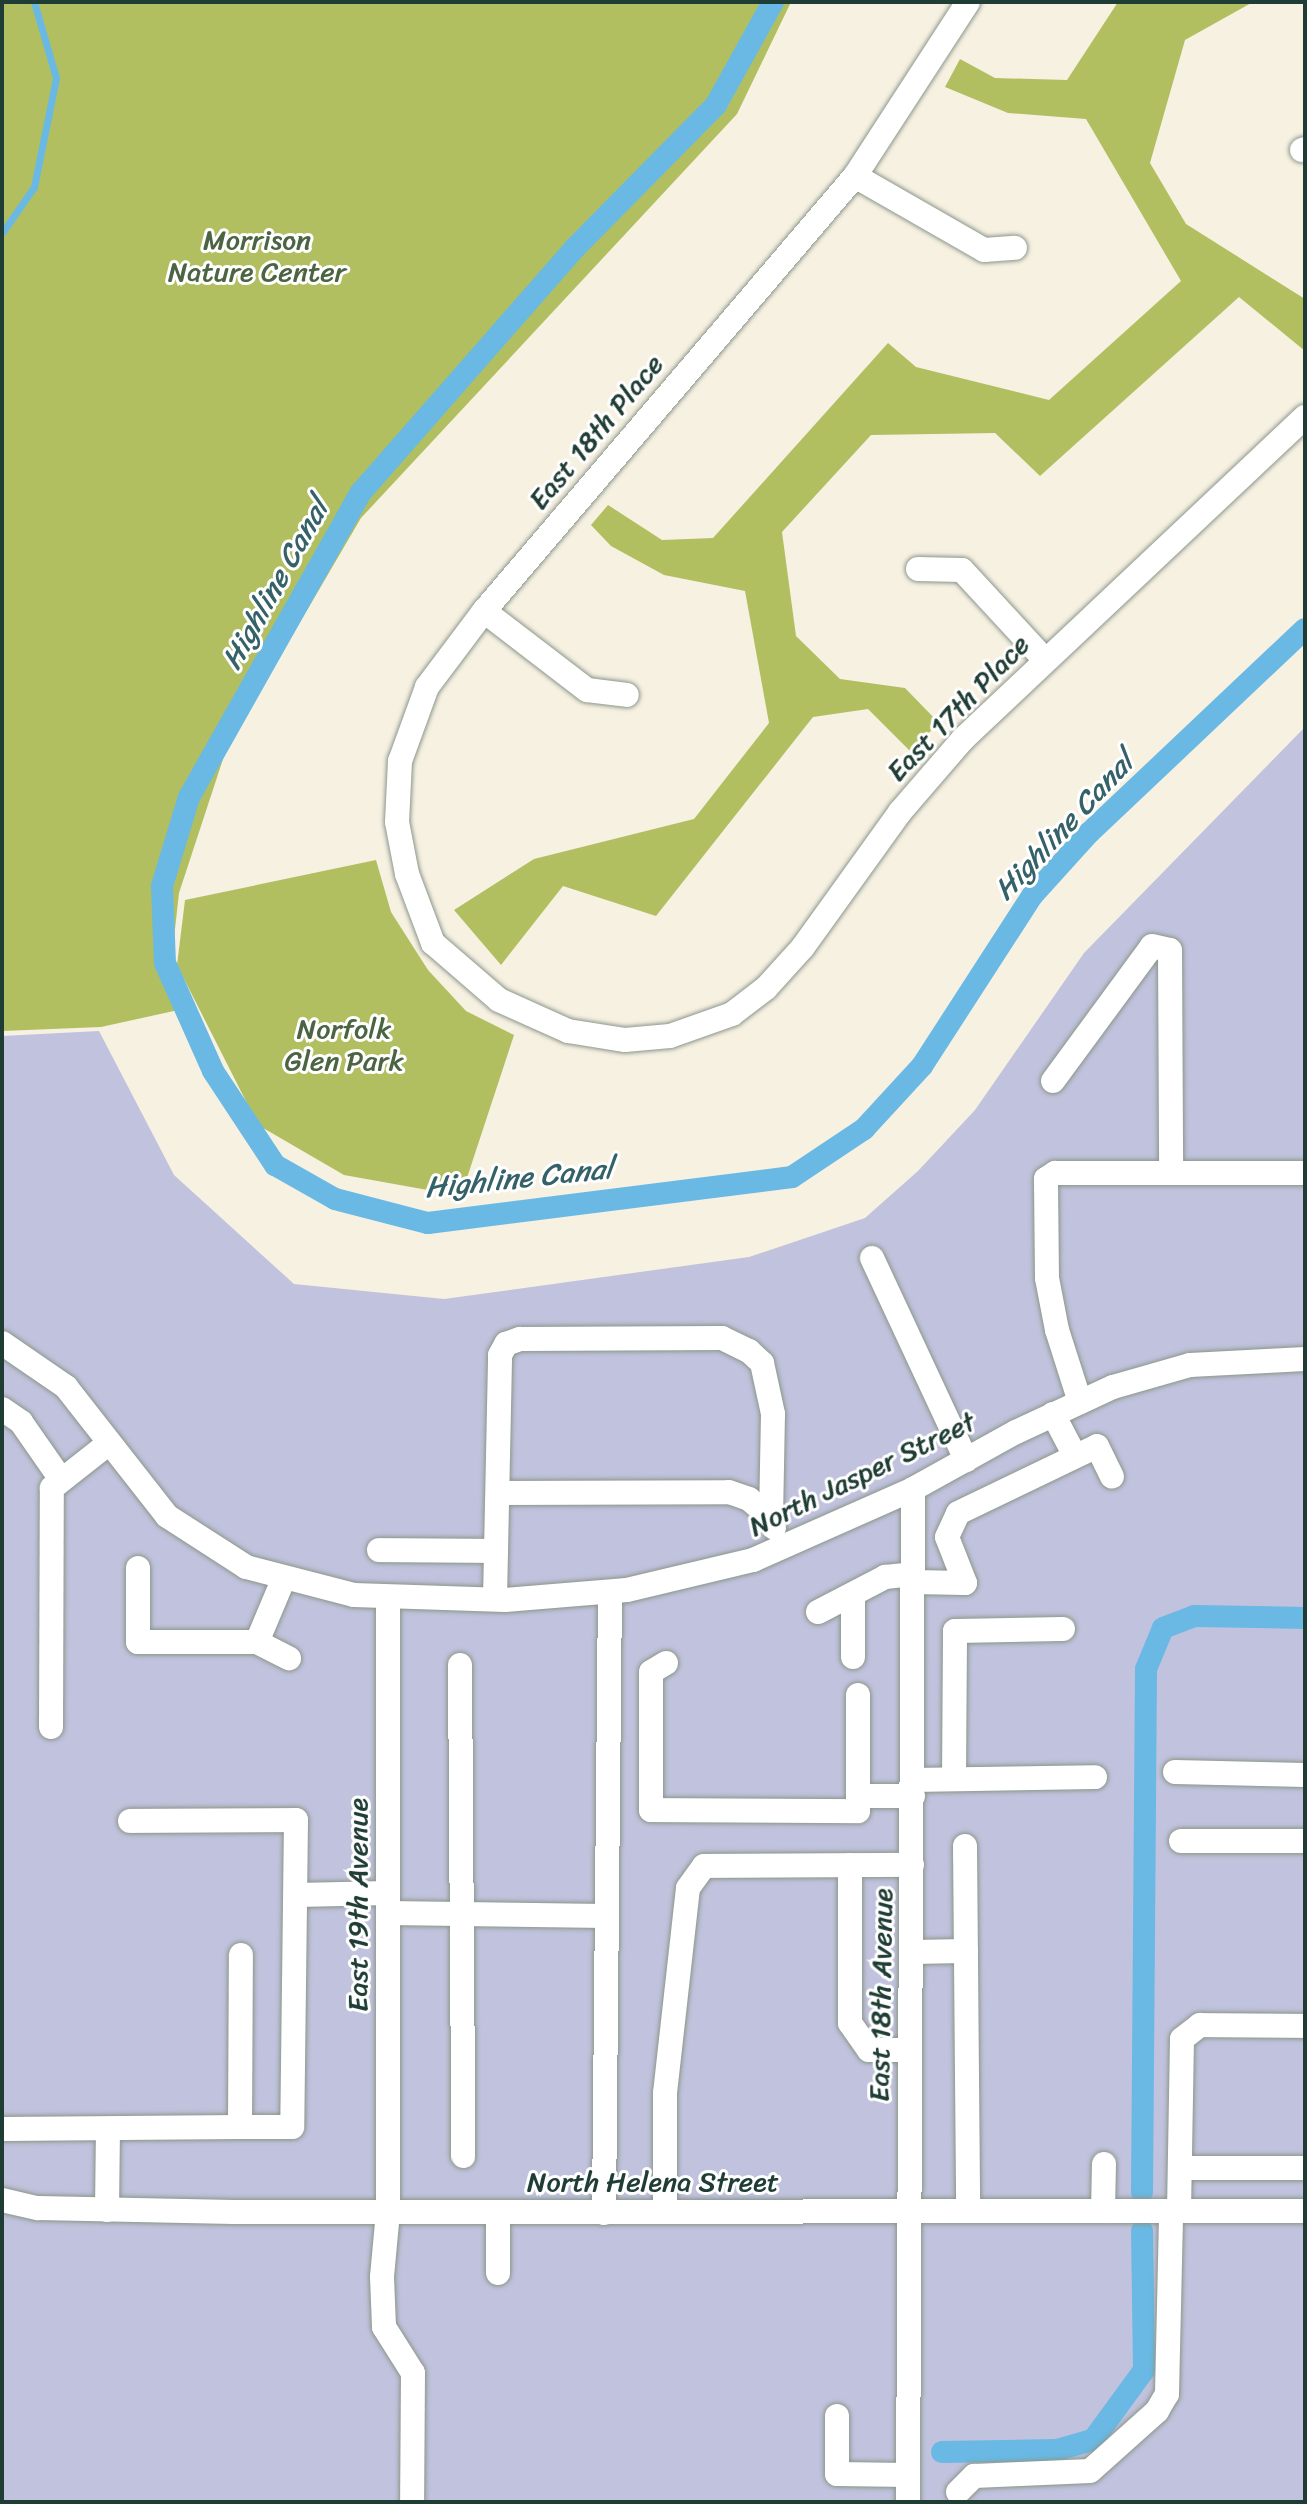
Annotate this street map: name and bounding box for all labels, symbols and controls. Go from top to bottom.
park label: Morrison Nature Center [168,223,346,289]
street label: East 18th Place [521,347,671,517]
water label: Highline Canal [213,493,337,675]
street label: East 17th Place [879,627,1037,789]
water label: Highline Canal [986,745,1142,907]
park label: Norfolk Glen Park [284,1012,404,1078]
water label: Highline Canal [423,1150,615,1206]
street label: North Jasper Street [743,1404,981,1544]
street label: East 19th Avenue [341,1798,375,2012]
street label: East 18th Avenue [862,1887,900,2103]
street label: North Helena Street [526,2165,780,2199]

